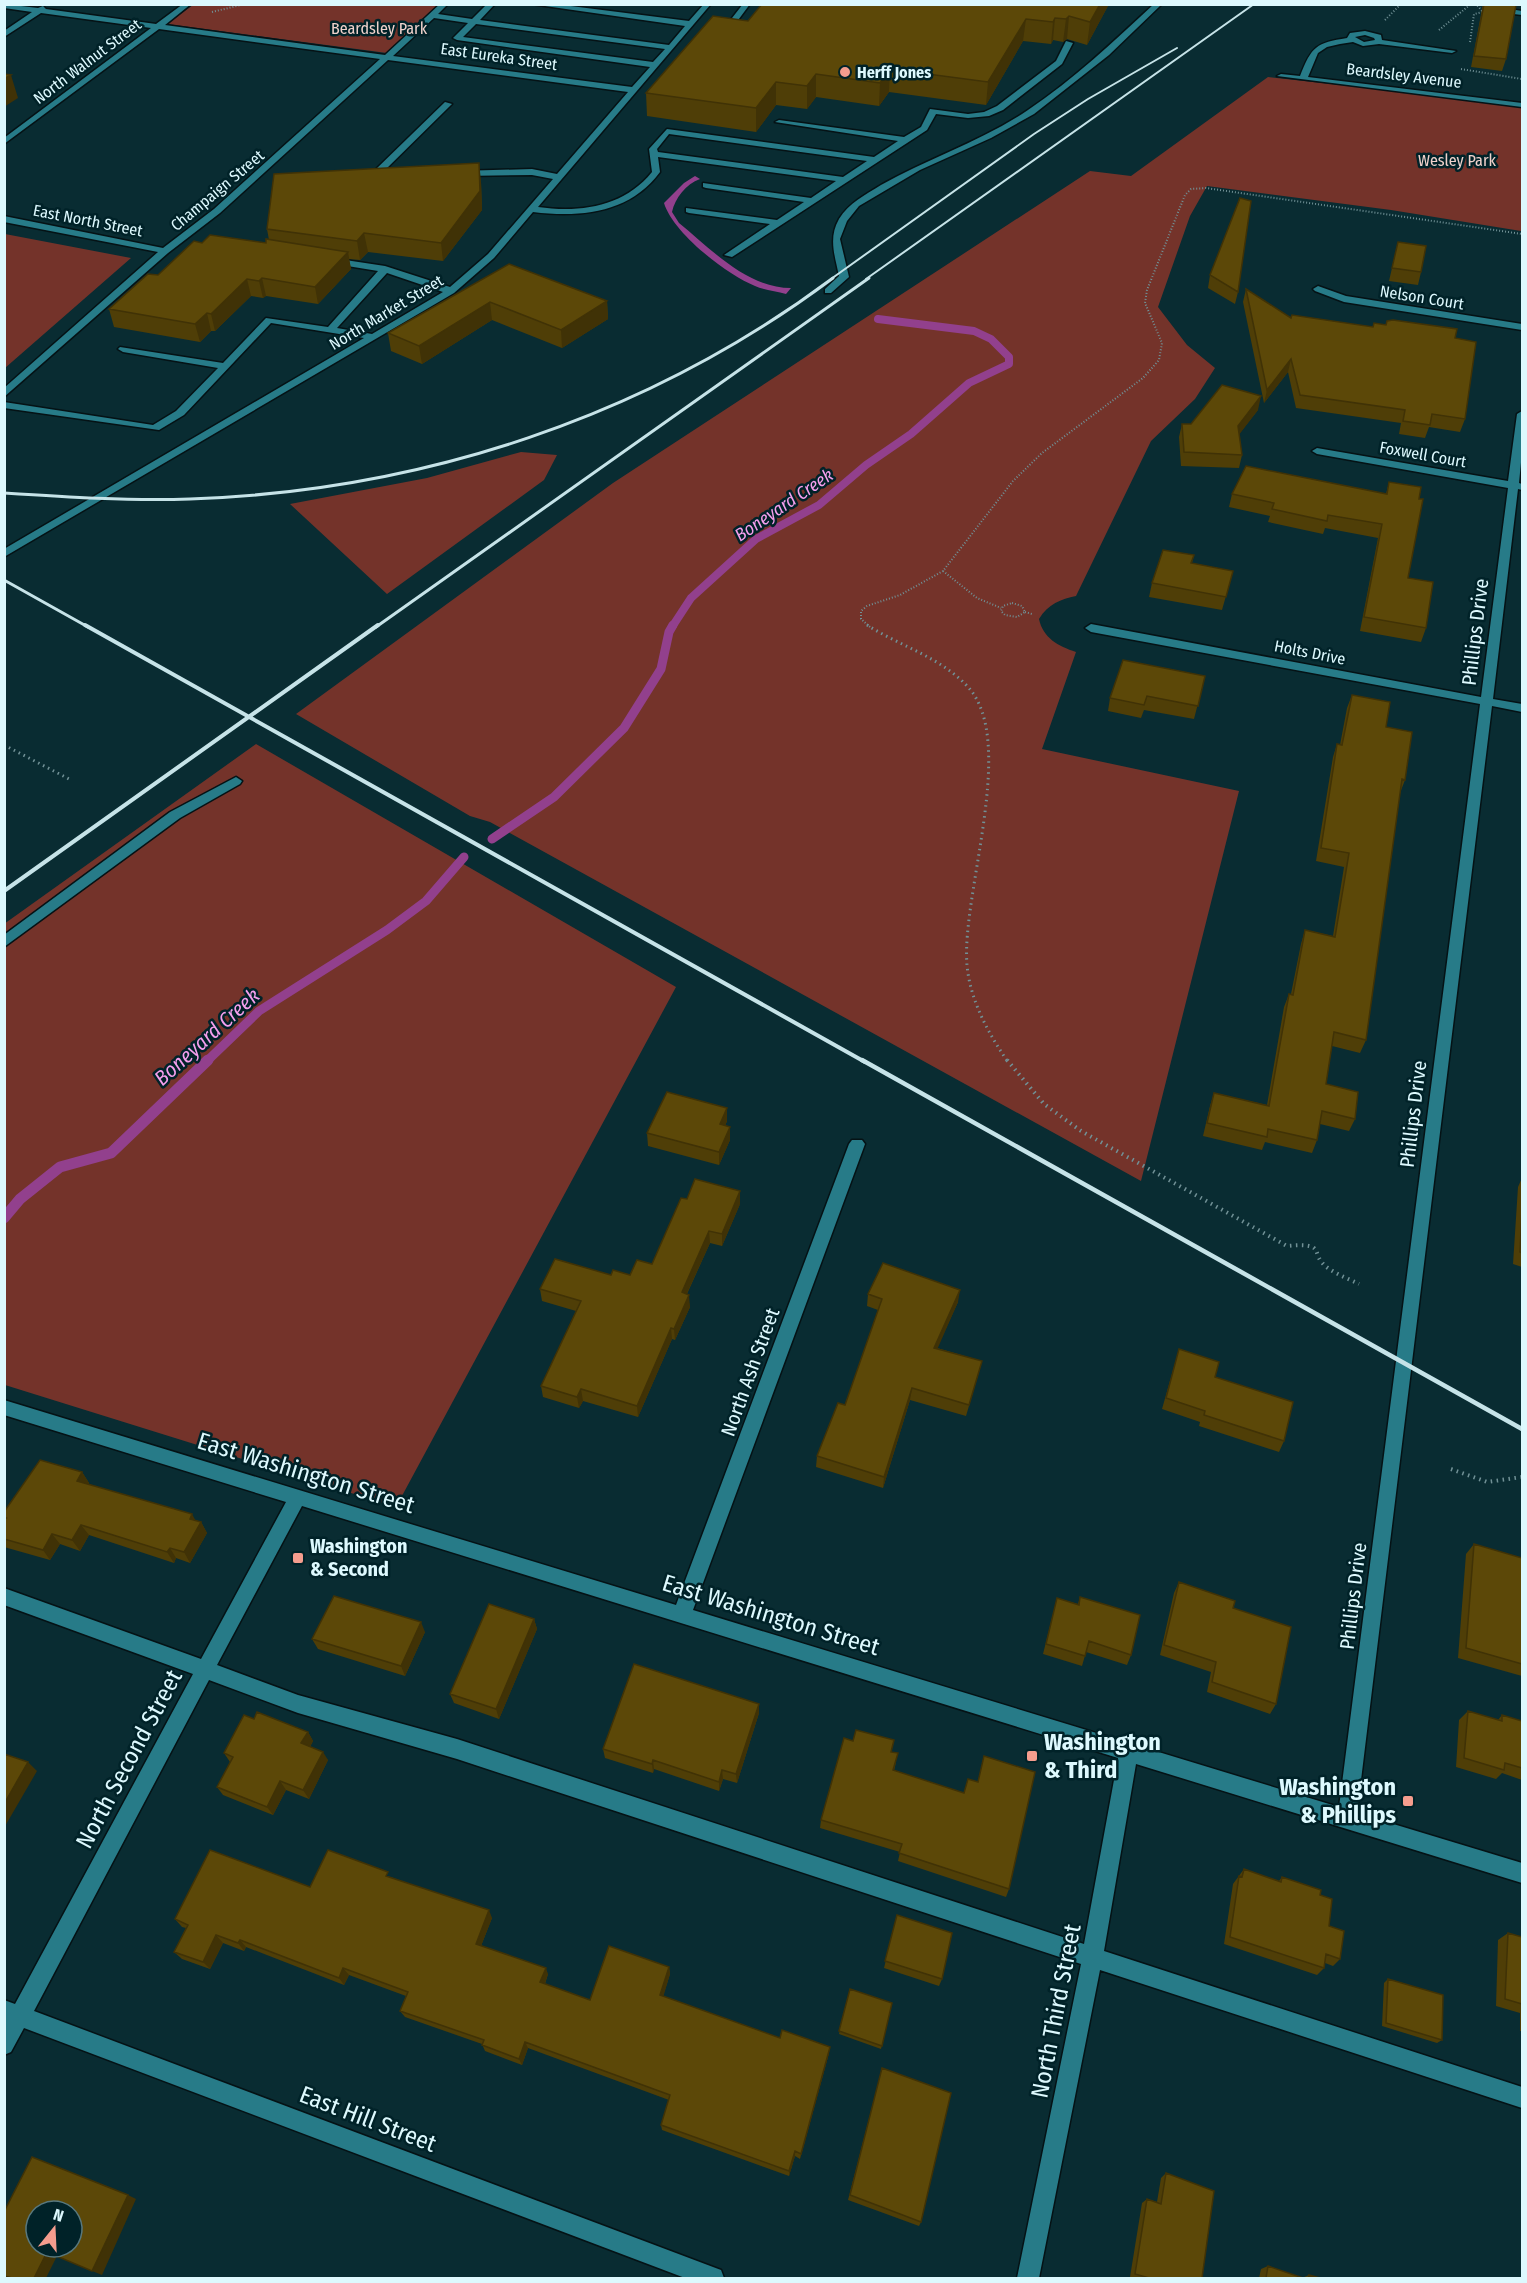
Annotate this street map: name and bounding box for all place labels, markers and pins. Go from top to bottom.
place label: Herff Jones [857,63,931,82]
marker: Herff Jones [838,65,852,79]
place label: Washington & Second [310,1534,407,1581]
marker: Washington & Second [291,1551,305,1565]
place label: Washington & Third [1044,1728,1161,1784]
marker: Washington & Third [1025,1749,1039,1763]
place label: Washington & Phillips [1279,1773,1396,1829]
marker: Washington & Phillips [1401,1794,1415,1808]

